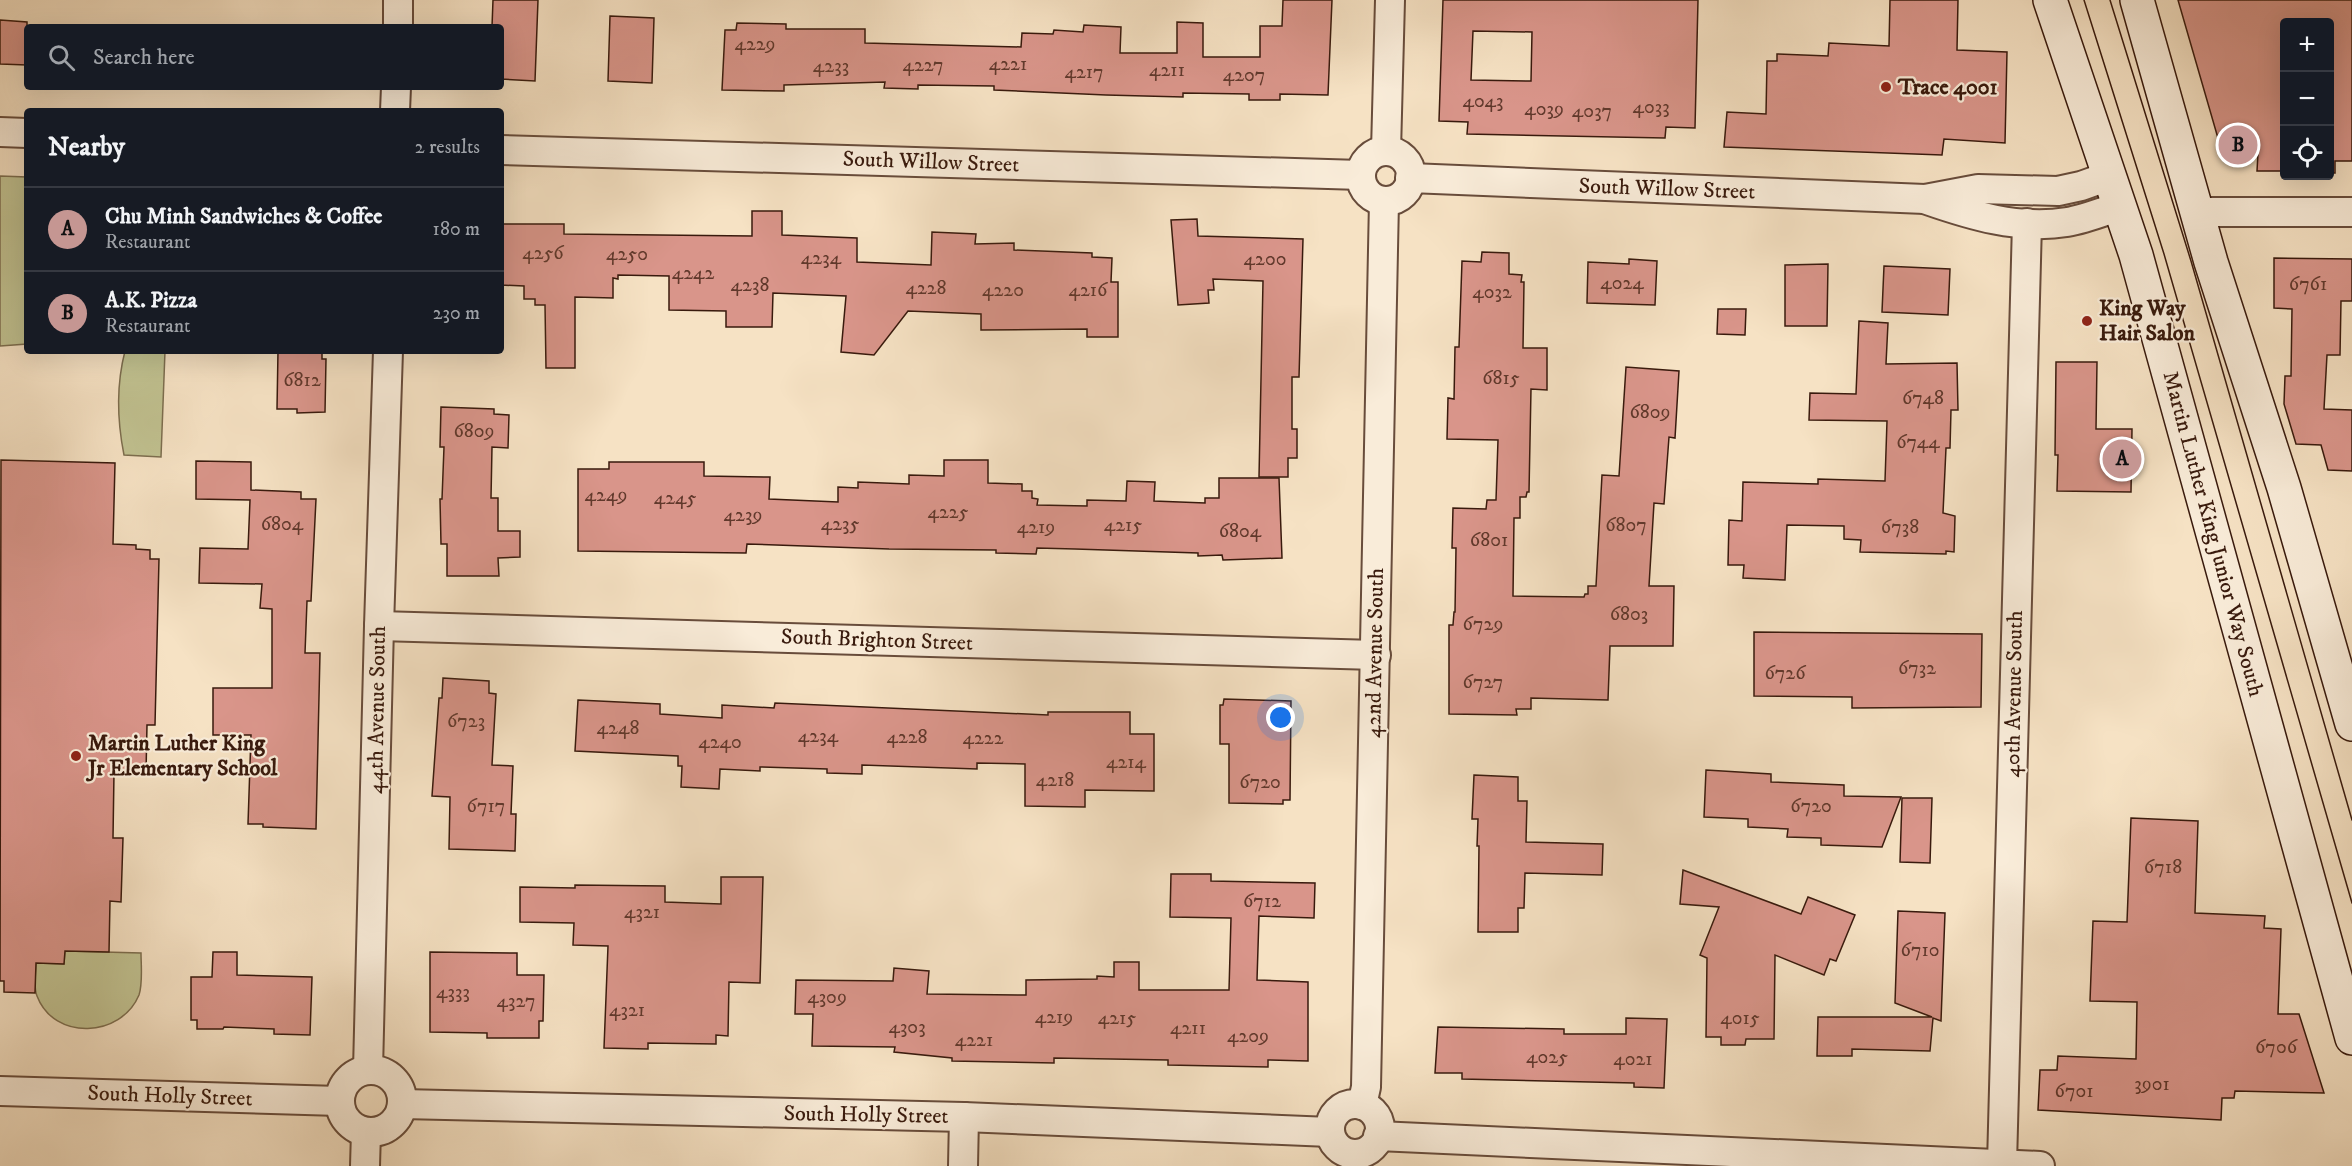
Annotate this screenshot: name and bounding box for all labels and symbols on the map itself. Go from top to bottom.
house number: 4229 [734,32,776,57]
house number: 4221 [989,52,1027,77]
house number: 4227 [902,53,944,78]
house number: 4233 [813,54,849,79]
house number: 4211 [1149,58,1185,83]
house number: 4217 [1064,60,1104,85]
house number: 4207 [1223,63,1265,88]
place label: Trace 4001 [1897,74,1998,101]
marker: Trace 4001 [1879,80,1893,94]
house number: 4043 [1462,89,1504,114]
house number: 4033 [1632,95,1670,120]
house number: 4039 [1524,97,1564,122]
house number: 4037 [1572,99,1612,124]
pin: B [2218,122,2258,168]
street label: South Willow Street [842,145,1020,179]
street label: South Willow Street [1578,172,1756,206]
house number: 4256 [522,241,564,266]
house number: 4250 [606,242,648,267]
house number: 4234 [801,246,842,271]
house number: 4200 [1244,247,1286,272]
house number: 4242 [672,261,715,286]
house number: 4024 [1600,271,1644,296]
house number: 6761 [2289,272,2327,297]
house number: 4238 [731,273,769,298]
house number: 4228 [905,276,947,301]
house number: 4220 [982,278,1024,303]
house number: 4216 [1068,278,1108,303]
house number: 4032 [1472,280,1512,305]
place label: King Way Hair Salon [2099,295,2196,347]
marker: King Way Hair Salon [2080,314,2094,328]
house number: 6815 [1482,366,1520,391]
house number: 6812 [283,368,321,393]
street label: Martin Luther King Junior Way South [2156,368,2270,700]
house number: 6748 [1902,386,1944,411]
house number: 6809 [1629,400,1671,425]
house number: 6809 [453,419,495,444]
house number: 6744 [1896,430,1940,455]
pin: A [2102,436,2142,482]
house number: 4249 [585,483,627,508]
house number: 4245 [654,486,696,511]
house number: 4225 [928,500,969,525]
house number: 4239 [724,503,762,528]
house number: 6804 [261,512,304,537]
house number: 4235 [821,512,859,537]
house number: 4215 [1104,513,1142,538]
house number: 6807 [1605,513,1647,538]
house number: 4219 [1017,515,1055,540]
house number: 6738 [1881,515,1919,540]
house number: 6804 [1219,519,1262,544]
house number: 6801 [1470,528,1508,553]
street label: 42nd Avenue South [1360,567,1390,738]
house number: 6803 [1610,602,1648,627]
street label: 40th Avenue South [1999,610,2029,778]
house number: 6729 [1463,612,1503,637]
street label: South Brighton Street [781,623,973,657]
street label: 44th Avenue South [362,625,392,794]
house number: 6732 [1898,656,1936,681]
house number: 6726 [1764,661,1806,686]
house number: 6727 [1463,670,1503,695]
your location [1266,703,1295,732]
house number: 6723 [447,709,485,734]
house number: 4248 [597,716,639,741]
house number: 4234 [798,724,839,749]
house number: 4228 [886,725,928,750]
house number: 4222 [963,726,1004,751]
place label: Martin Luther King Jr Elementary School [85,730,278,782]
house number: 4240 [698,730,742,755]
marker: Martin Luther King Jr Elementary School [69,749,83,763]
house number: 4214 [1106,750,1147,775]
house number: 4218 [1036,768,1074,793]
house number: 6720 [1239,770,1281,795]
house number: 6717 [467,794,505,819]
house number: 6720 [1790,794,1832,819]
house number: 6718 [2144,855,2182,880]
house number: 6712 [1243,889,1281,914]
house number: 4321 [624,900,660,925]
house number: 6710 [1901,938,1939,963]
house number: 4333 [436,980,470,1005]
house number: 4309 [807,985,847,1010]
house number: 4327 [497,989,535,1014]
house number: 4321 [609,998,645,1023]
house number: 4219 [1035,1005,1073,1030]
house number: 4215 [1098,1006,1136,1031]
house number: 4015 [1720,1006,1760,1031]
house number: 4303 [888,1015,926,1040]
house number: 4211 [1170,1016,1206,1041]
house number: 4209 [1227,1024,1269,1049]
house number: 4221 [955,1028,993,1053]
house number: 6706 [2255,1035,2298,1060]
house number: 4025 [1526,1045,1568,1070]
house number: 4021 [1613,1047,1653,1072]
house number: 3901 [2134,1072,2170,1097]
house number: 6701 [2055,1079,2093,1104]
street label: South Holly Street [87,1080,253,1112]
street label: South Holly Street [783,1100,949,1130]

